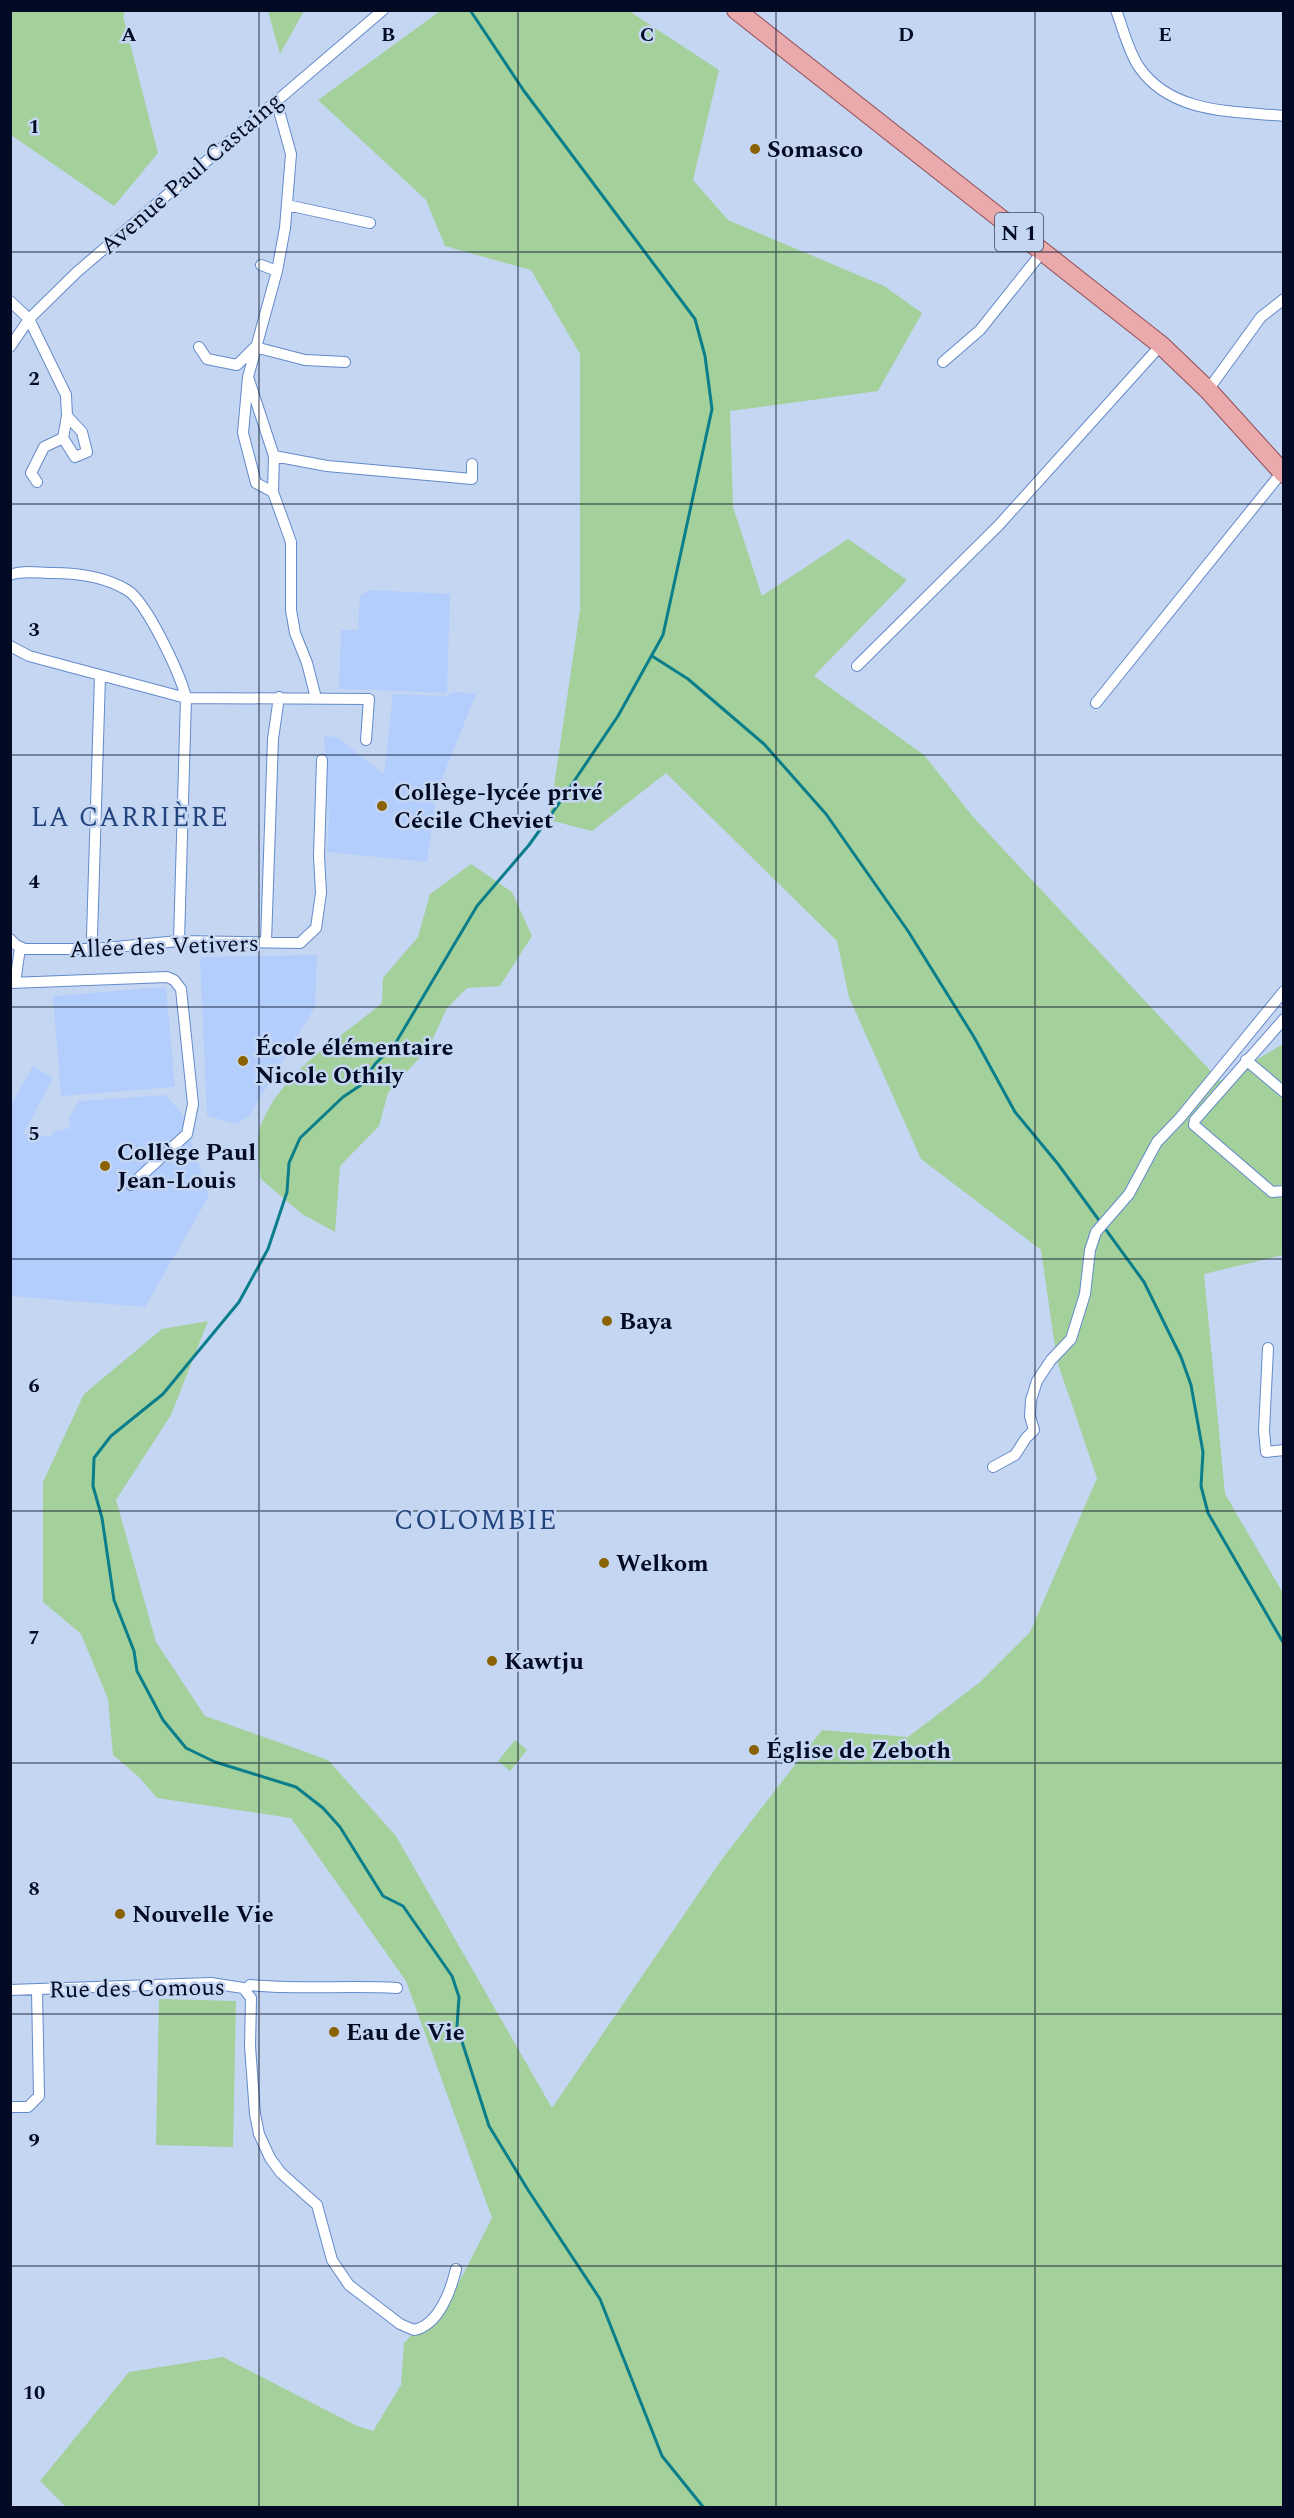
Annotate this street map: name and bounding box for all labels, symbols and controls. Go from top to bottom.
text: A [121,20,137,50]
text: B [381,20,395,50]
text: C [640,20,654,50]
text: D [898,20,914,50]
text: E [1158,20,1172,50]
street label: Avenue Paul Castaing [92,84,291,264]
text: 1 [28,112,40,142]
place label: Somasco [767,132,863,168]
marker: Somasco [748,142,762,156]
road number: N 1 [995,213,1043,251]
text: 2 [28,364,40,394]
text: 3 [28,615,40,645]
place label: Collège-lycée privé Cécile Cheviet [394,775,603,839]
district label: LA CARRIÈRE [31,797,229,839]
marker: Collège-lycée privé Cécile Cheviet [375,799,389,813]
text: 4 [28,867,40,897]
street label: Allée des Vetivers [69,926,259,968]
place label: École élémentaire Nicole Othily [255,1030,453,1094]
marker: École élémentaire Nicole Othily [236,1054,250,1068]
text: 5 [28,1119,40,1149]
place label: Collège Paul Jean-Louis [117,1135,256,1199]
marker: Collège Paul Jean-Louis [98,1159,112,1173]
place label: Baya [619,1304,673,1340]
marker: Baya [600,1314,614,1328]
text: 6 [28,1371,40,1401]
district label: COLOMBIE [394,1500,558,1542]
place label: Welkom [616,1546,709,1582]
marker: Welkom [597,1556,611,1570]
text: 7 [28,1623,40,1653]
place label: Kawtju [504,1644,584,1680]
marker: Kawtju [485,1654,499,1668]
place label: Église de Zeboth [766,1733,951,1769]
marker: Église de Zeboth [747,1743,761,1757]
text: 8 [28,1874,40,1904]
place label: Nouvelle Vie [132,1897,274,1933]
marker: Nouvelle Vie [113,1907,127,1921]
street label: Rue des Comous [49,1969,225,2009]
place label: Eau de Vie [346,2015,465,2051]
marker: Eau de Vie [327,2025,341,2039]
text: 9 [28,2126,40,2156]
text: 10 [23,2378,45,2408]

